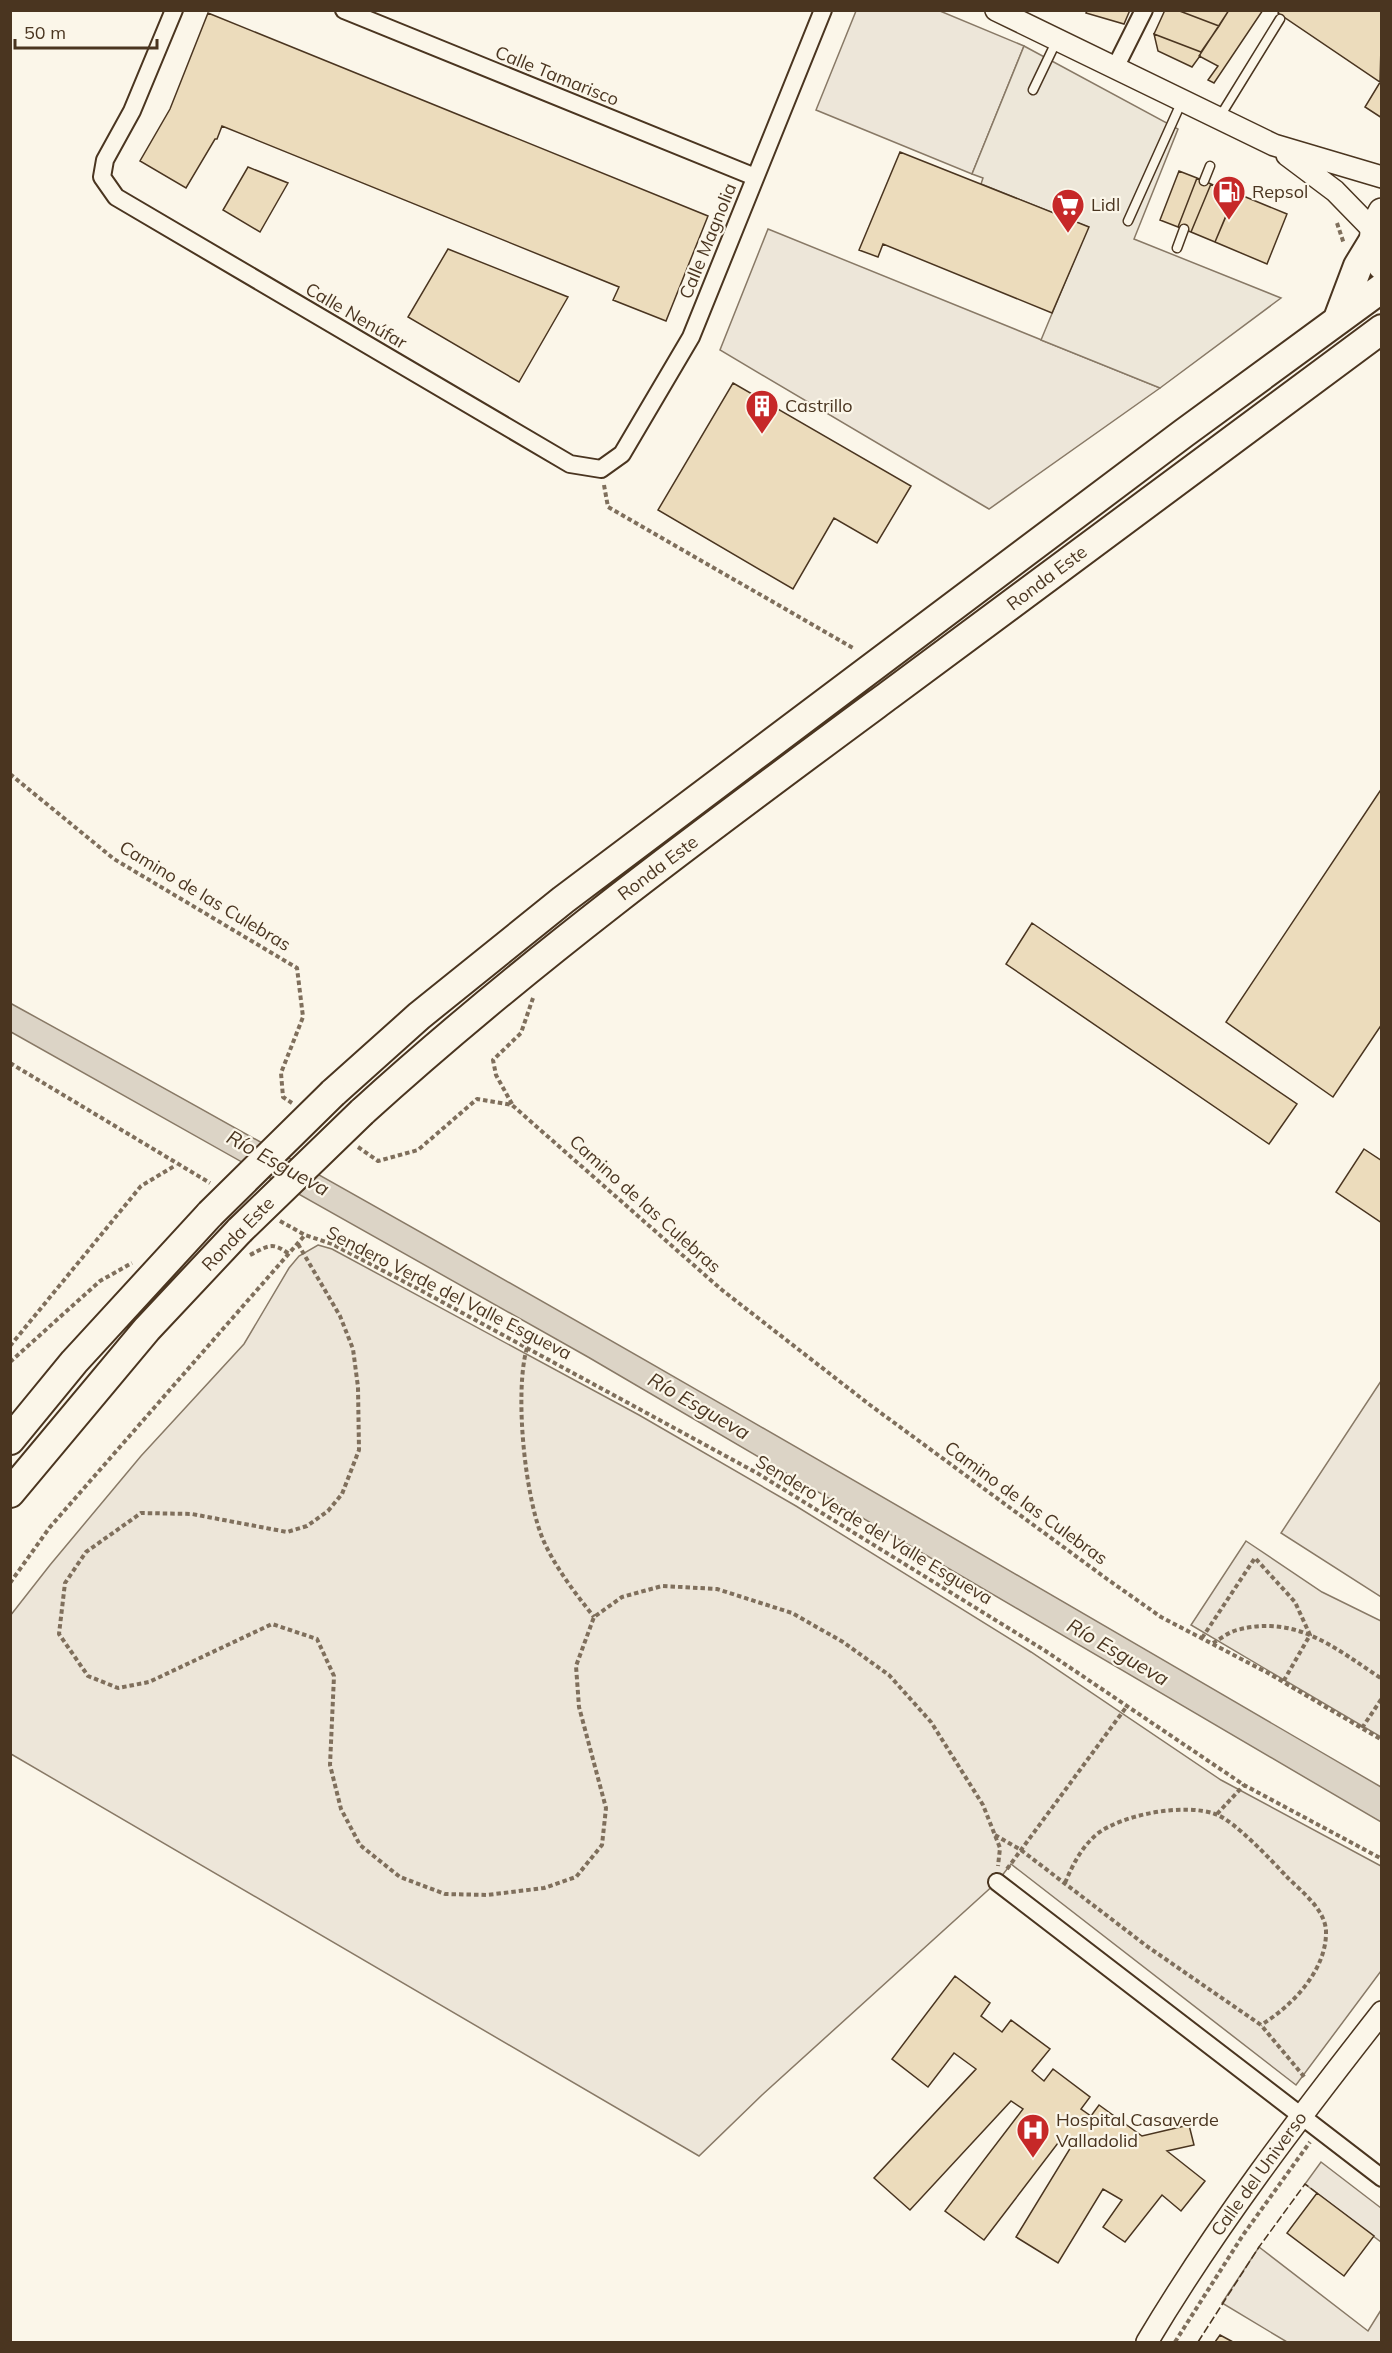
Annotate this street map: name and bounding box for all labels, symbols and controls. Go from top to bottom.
scale bar [15,12,158,50]
text: 50 m [24,21,66,44]
street label: Calle Tamarisco [492,40,622,111]
fuel station icon: Repsol [1211,174,1247,221]
street label: Calle Magnolia [674,179,741,302]
place label: Repsol [1252,180,1308,203]
supermarket icon: Lidl [1050,187,1086,234]
place label: Lidl [1091,193,1120,216]
street label: Calle Nenúfar [301,277,411,354]
building icon: Castrillo [744,388,780,435]
place label: Castrillo [785,394,853,417]
street label: Ronda Este [1002,540,1091,615]
street label: Ronda Este [613,830,702,905]
street label: Camino de las Culebras [115,835,295,956]
water label: Río Esgueva [223,1124,334,1201]
street label: Camino de las Culebras [565,1130,726,1278]
street label: Ronda Este [196,1192,279,1276]
street label: Sendero Verde del Valle Esgueva [323,1221,576,1365]
water label: Río Esgueva [644,1366,755,1445]
street label: Camino de las Culebras [940,1436,1112,1570]
street label: Sendero Verde del Valle Esgueva [752,1450,997,1609]
water label: Río Esgueva [1063,1612,1174,1691]
street label: Calle del Universo [1206,2107,1311,2240]
place label: Hospital Casaverde Valladolid [1056,2108,1219,2152]
hospital icon: Hospital Casaverde Valladolid [1015,2112,1051,2159]

